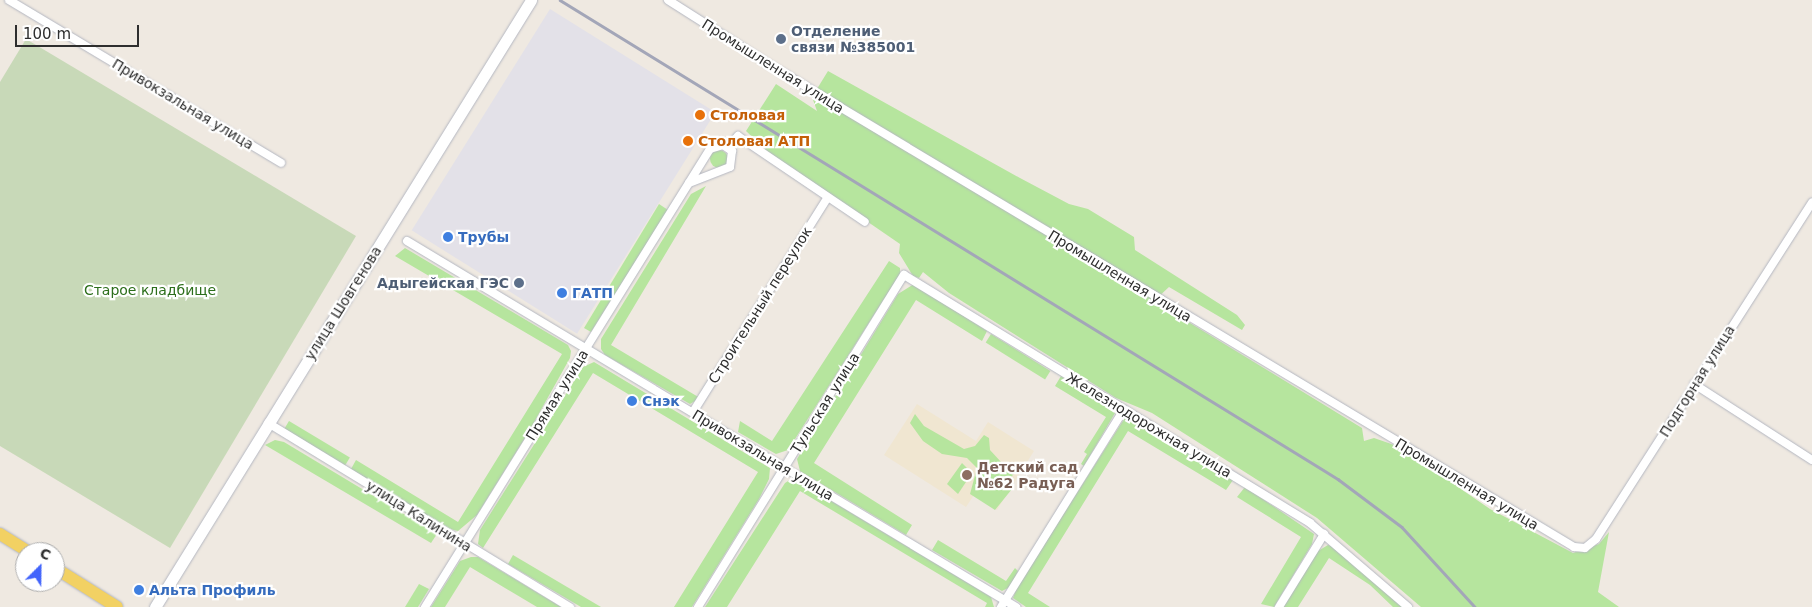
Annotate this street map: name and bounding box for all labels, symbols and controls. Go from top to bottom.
scale bar [18,15,141,47]
street label: Промышленная улица [699,15,847,117]
place label: Отделение связи №385001 [791,23,915,56]
text: 100 m [23,25,71,43]
marker: Отделение связи №385001 [775,33,787,45]
street label: Привокзальная улица [109,55,257,153]
place label: Столовая [710,107,785,123]
marker: Столовая [694,109,706,121]
place label: Столовая АТП [698,133,810,149]
marker: Столовая АТП [682,135,694,147]
street label: Строительный переулок [705,223,815,387]
street label: Промышленная улица [1045,227,1195,325]
place label: Трубы [458,229,509,245]
marker: Трубы [442,231,454,243]
street label: улица Шовгенова [301,243,385,363]
place label: Адыгейская ГЭС [377,275,509,291]
marker: Адыгейская ГЭС [513,277,525,289]
park label: Старое кладбище [84,282,216,298]
place label: ГАТП [572,285,613,301]
marker: ГАТП [556,287,568,299]
street label: Подгорная улица [1656,322,1738,440]
street label: Прямая улица [522,346,592,444]
street label: Тульская улица [787,349,863,457]
street label: Железнодорожная улица [1063,369,1235,481]
place label: Снэк [642,393,680,409]
marker: Снэк [626,395,638,407]
street label: Привокзальная улица [689,406,837,504]
street label: Промышленная улица [1392,435,1542,533]
place label: Детский сад №62 Радуга [977,459,1078,492]
marker: Детский сад №62 Радуга [961,469,973,481]
street label: улица Калинина [363,477,475,555]
north arrow [15,542,65,592]
text: С [38,545,53,563]
place label: Альта Профиль [149,582,276,598]
marker: Альта Профиль [133,584,145,596]

